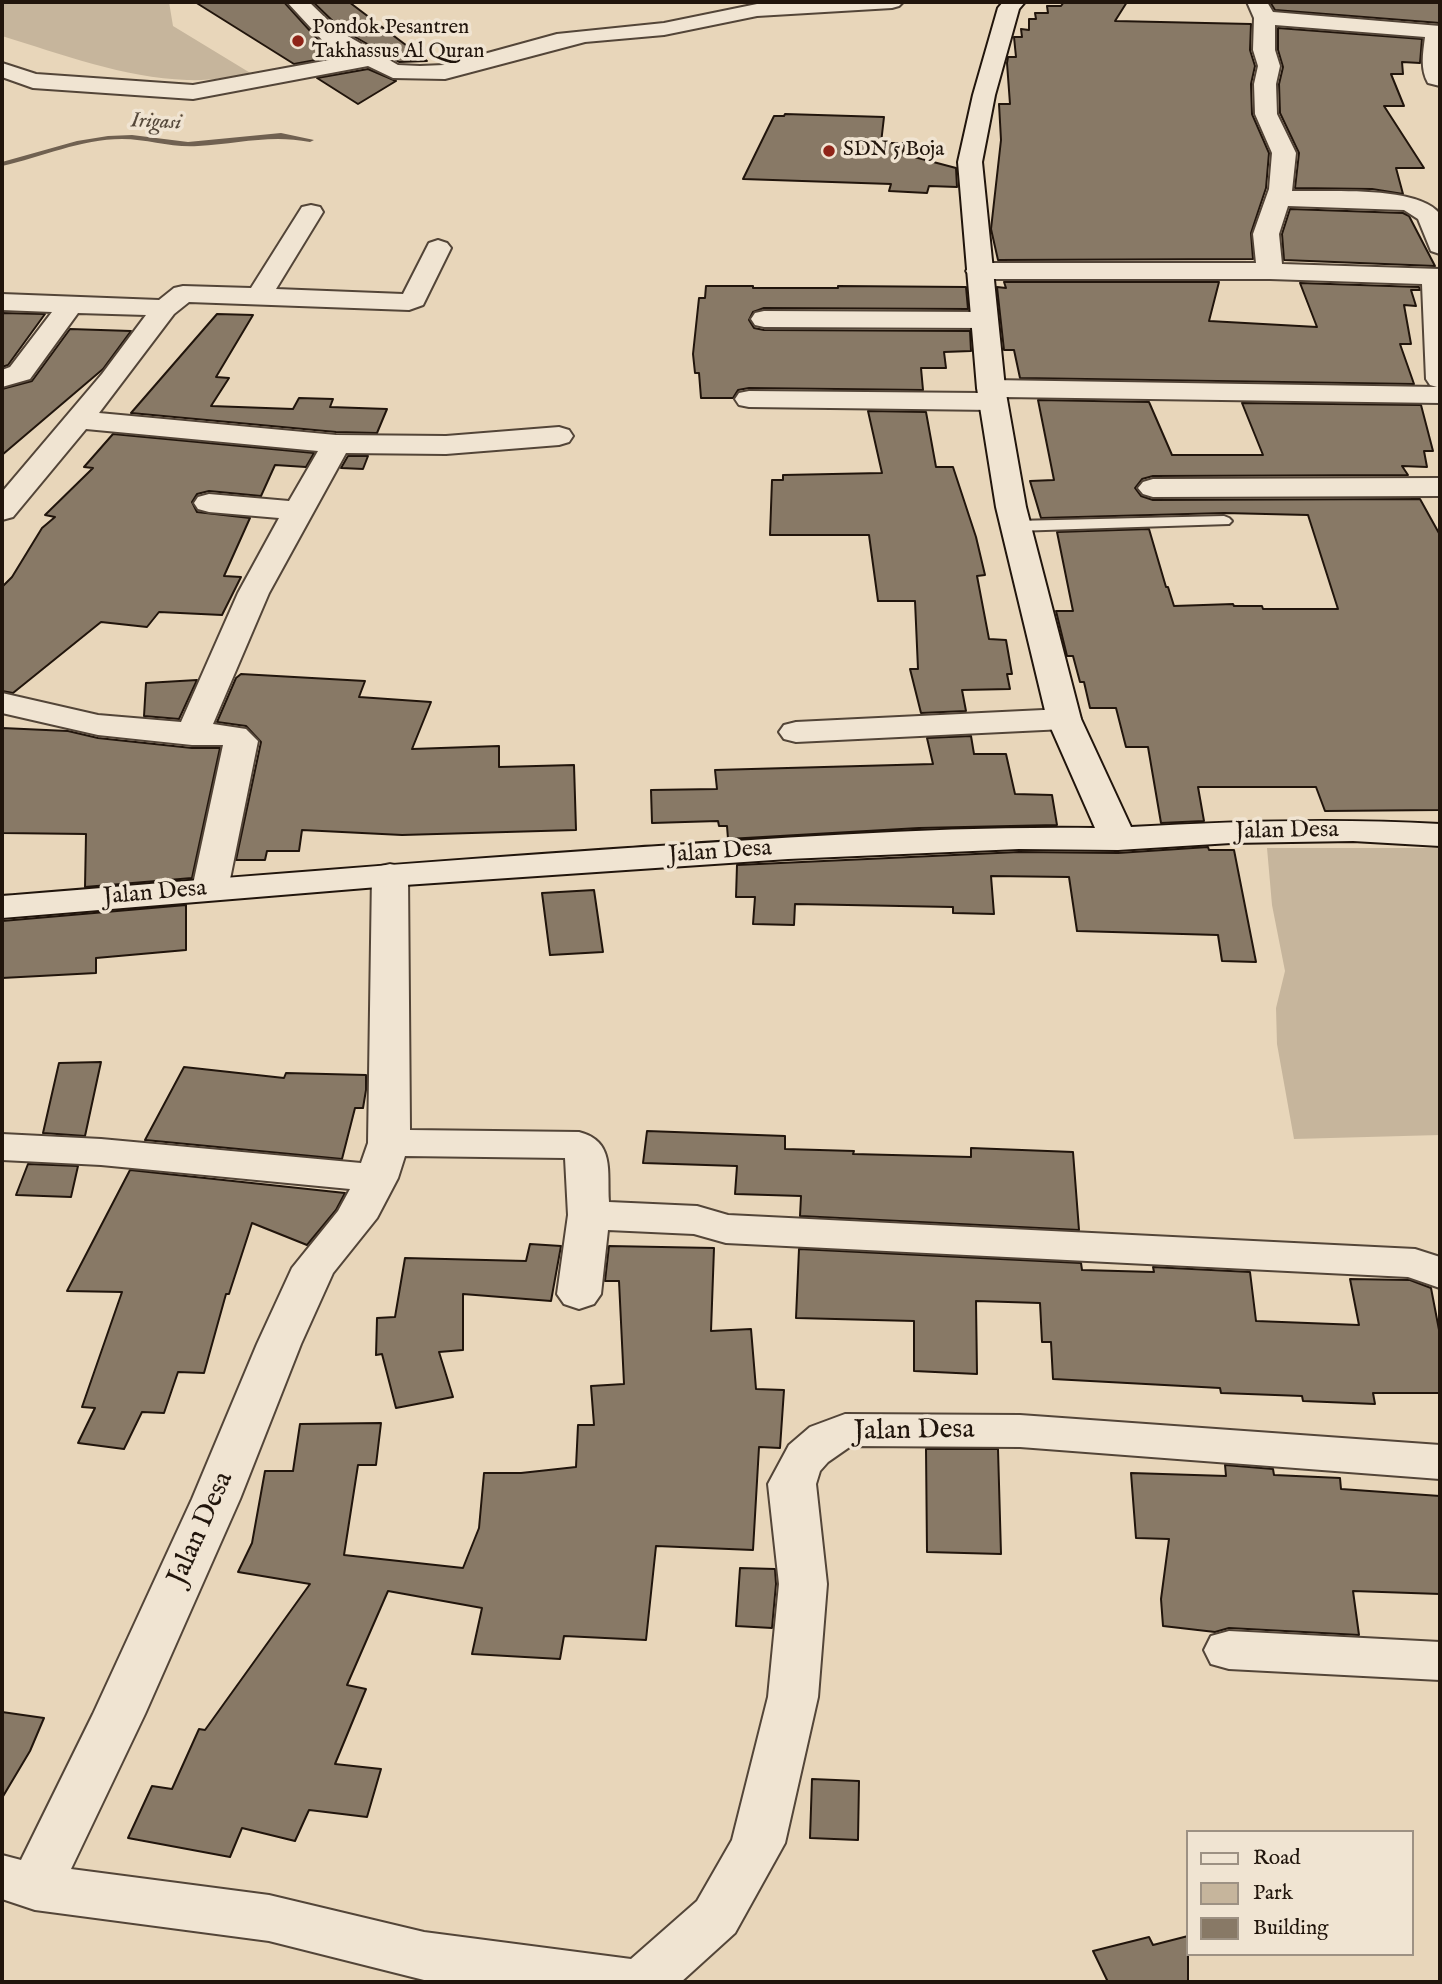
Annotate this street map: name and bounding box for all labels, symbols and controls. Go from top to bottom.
place label: Pondok Pesantren Takhassus Al Quran [312,16,484,66]
marker: Pondok Pesantren Takhassus Al Quran [290,33,306,49]
water label: Irigasi [130,109,182,137]
place label: SDN 5 Boja [843,138,944,164]
marker: SDN 5 Boja [821,143,837,159]
street label: Jalan Desa [1235,817,1339,847]
street label: Jalan Desa [667,835,773,871]
street label: Jalan Desa [102,875,208,913]
street label: Jalan Desa [853,1414,975,1450]
street label: Jalan Desa [162,1467,242,1591]
legend [1186,1830,1414,1956]
text: Road [1253,1845,1300,1872]
text: Park [1253,1880,1293,1907]
text: Building [1253,1915,1328,1942]

